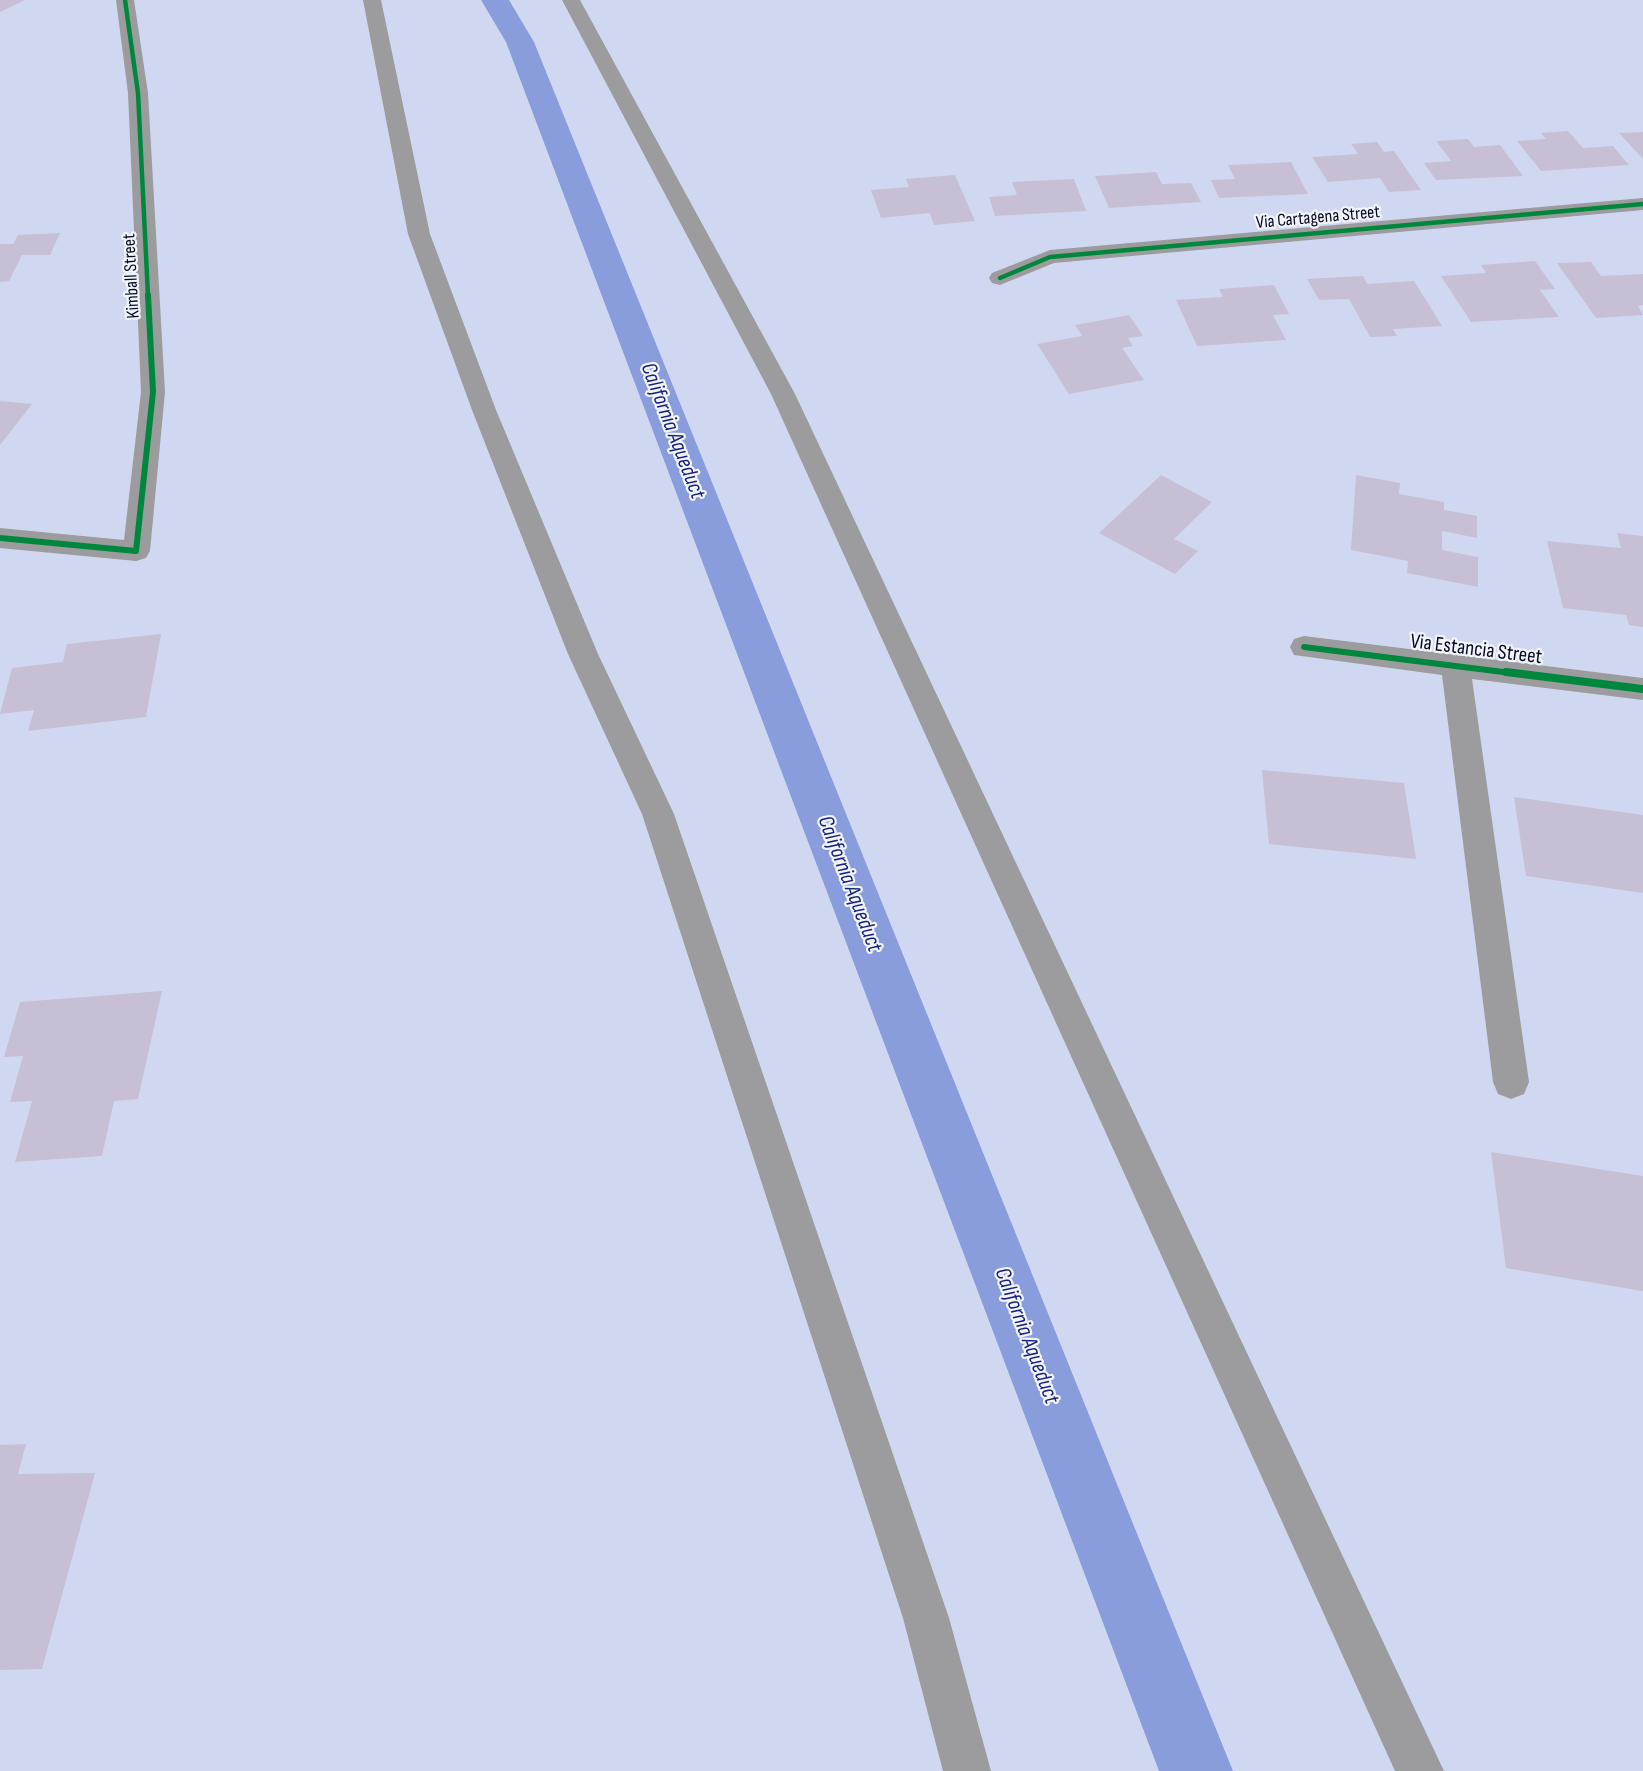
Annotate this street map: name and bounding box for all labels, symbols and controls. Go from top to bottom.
street label: Via Cartagena Street [1255,202,1381,234]
street label: Kimball Street [119,233,145,319]
water label: California Aqueduct [634,359,710,503]
street label: Via Estancia Street [1409,629,1543,671]
water label: California Aqueduct [811,812,887,956]
water label: California Aqueduct [988,1264,1064,1408]

